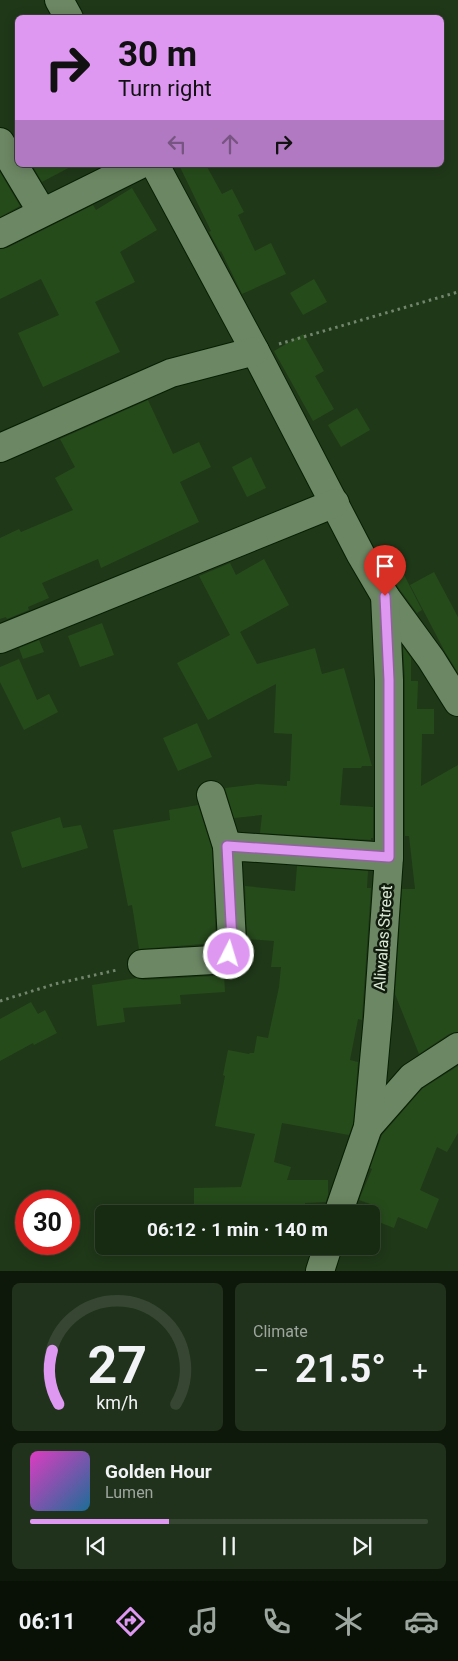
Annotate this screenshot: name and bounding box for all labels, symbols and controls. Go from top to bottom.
text: 30 m [118,34,197,75]
icon: right [35,35,100,100]
text: Turn right [118,76,212,101]
icon: left [163,130,191,158]
icon: ahead [216,130,244,158]
icon: right [269,130,297,158]
pin [364,545,406,596]
icon: arrive [371,552,399,580]
street label: Aliwalas Street [370,884,396,992]
position arrow [202,927,254,979]
speed limit sign: 30 [15,1190,80,1255]
text: 06:12 · 1 min · 140 m [147,1218,328,1241]
text: Climate [253,1322,308,1341]
text: 27 [88,1335,147,1396]
text: 21.5° [295,1347,386,1391]
text: − [253,1354,269,1387]
text: + [412,1354,428,1387]
text: km/h [97,1392,138,1413]
text: Golden Hour [105,1460,212,1483]
text: Lumen [105,1483,153,1502]
icon: previous [82,1532,110,1560]
icon: pause [215,1532,243,1560]
icon: next [348,1532,376,1560]
icon: directions [113,1604,148,1639]
icon: music [186,1604,221,1639]
icon: phone [259,1604,294,1639]
icon: climate [331,1604,366,1639]
icon: car [404,1604,439,1639]
text: 06:11 [19,1609,76,1634]

